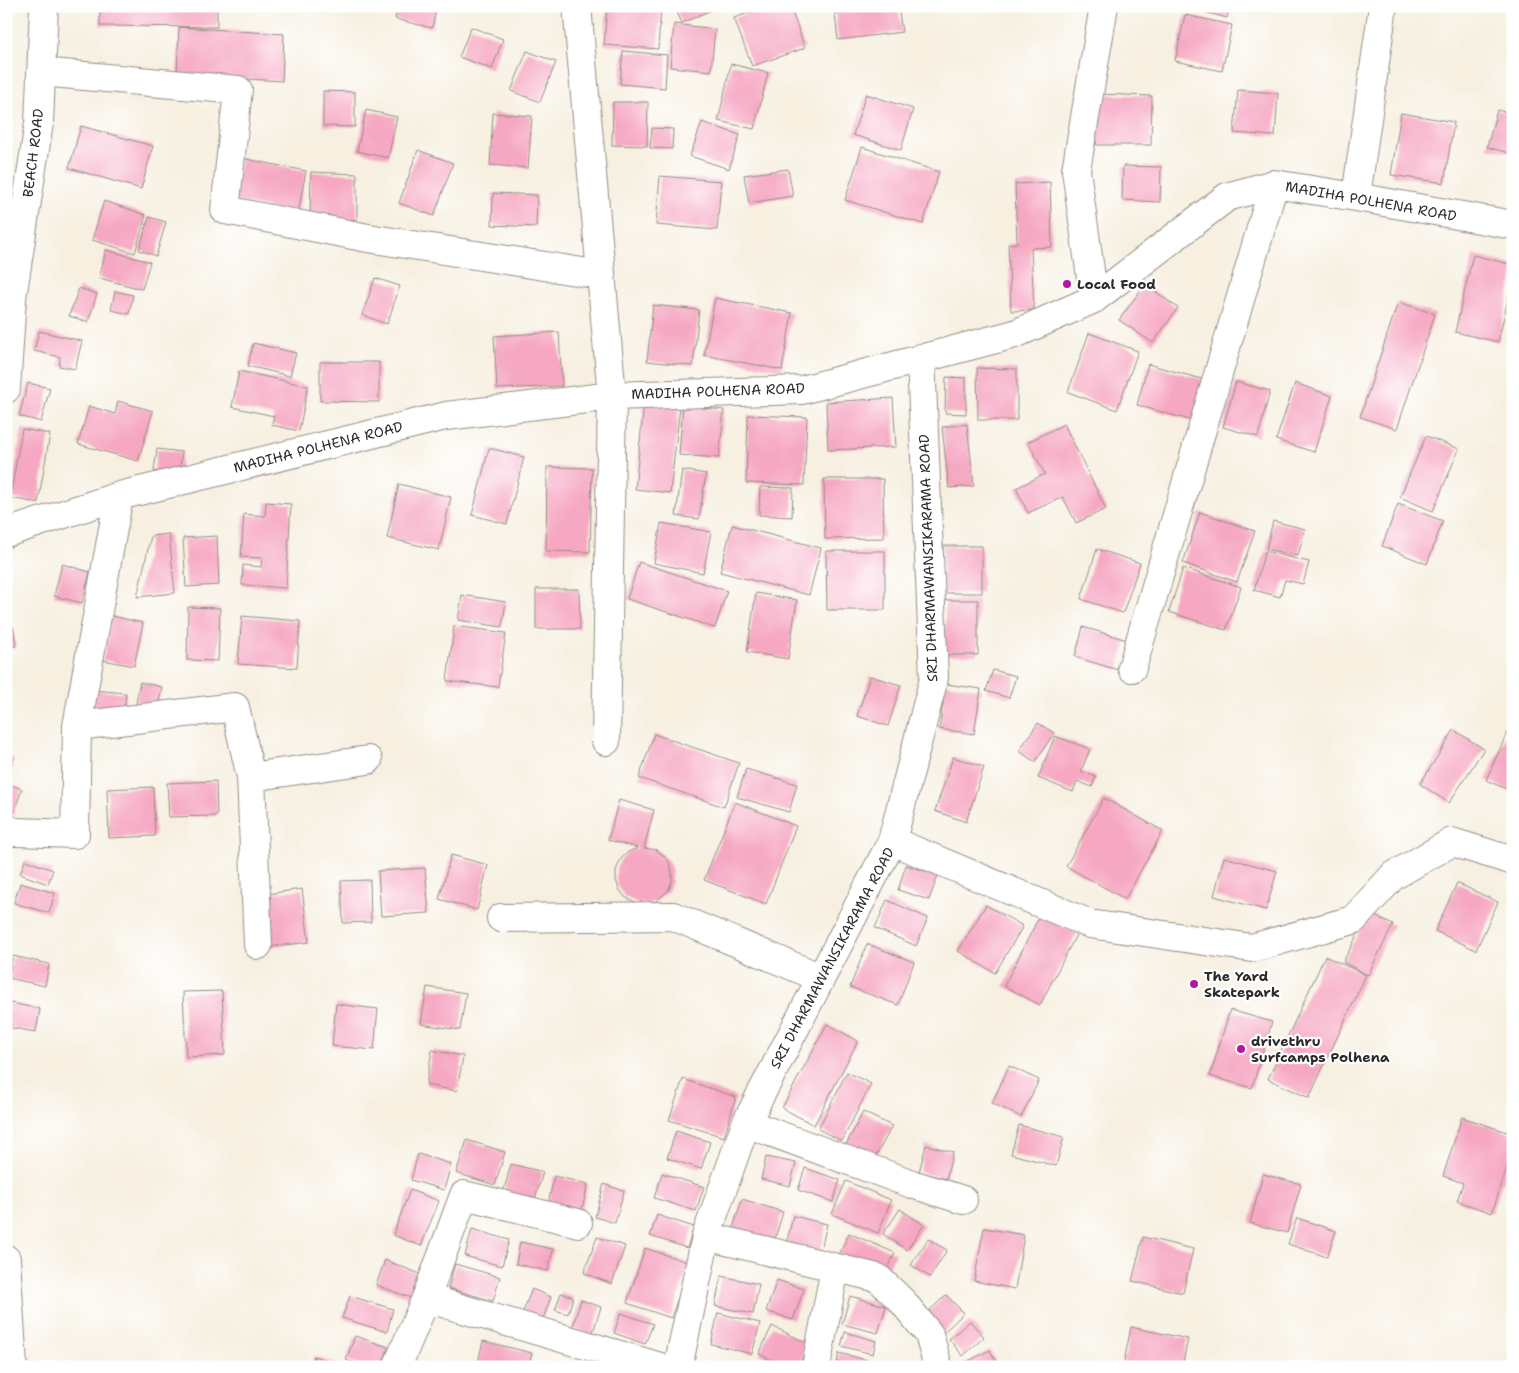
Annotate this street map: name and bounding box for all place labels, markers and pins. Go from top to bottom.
place label: Local Food [1077,275,1156,293]
marker: Local Food [1061,278,1073,290]
place label: The Yard Skatepark [1204,967,1280,1001]
marker: The Yard Skatepark [1188,978,1200,990]
place label: drivethru Surfcamps Polhena [1251,1032,1390,1066]
marker: drivethru Surfcamps Polhena [1235,1043,1247,1055]

